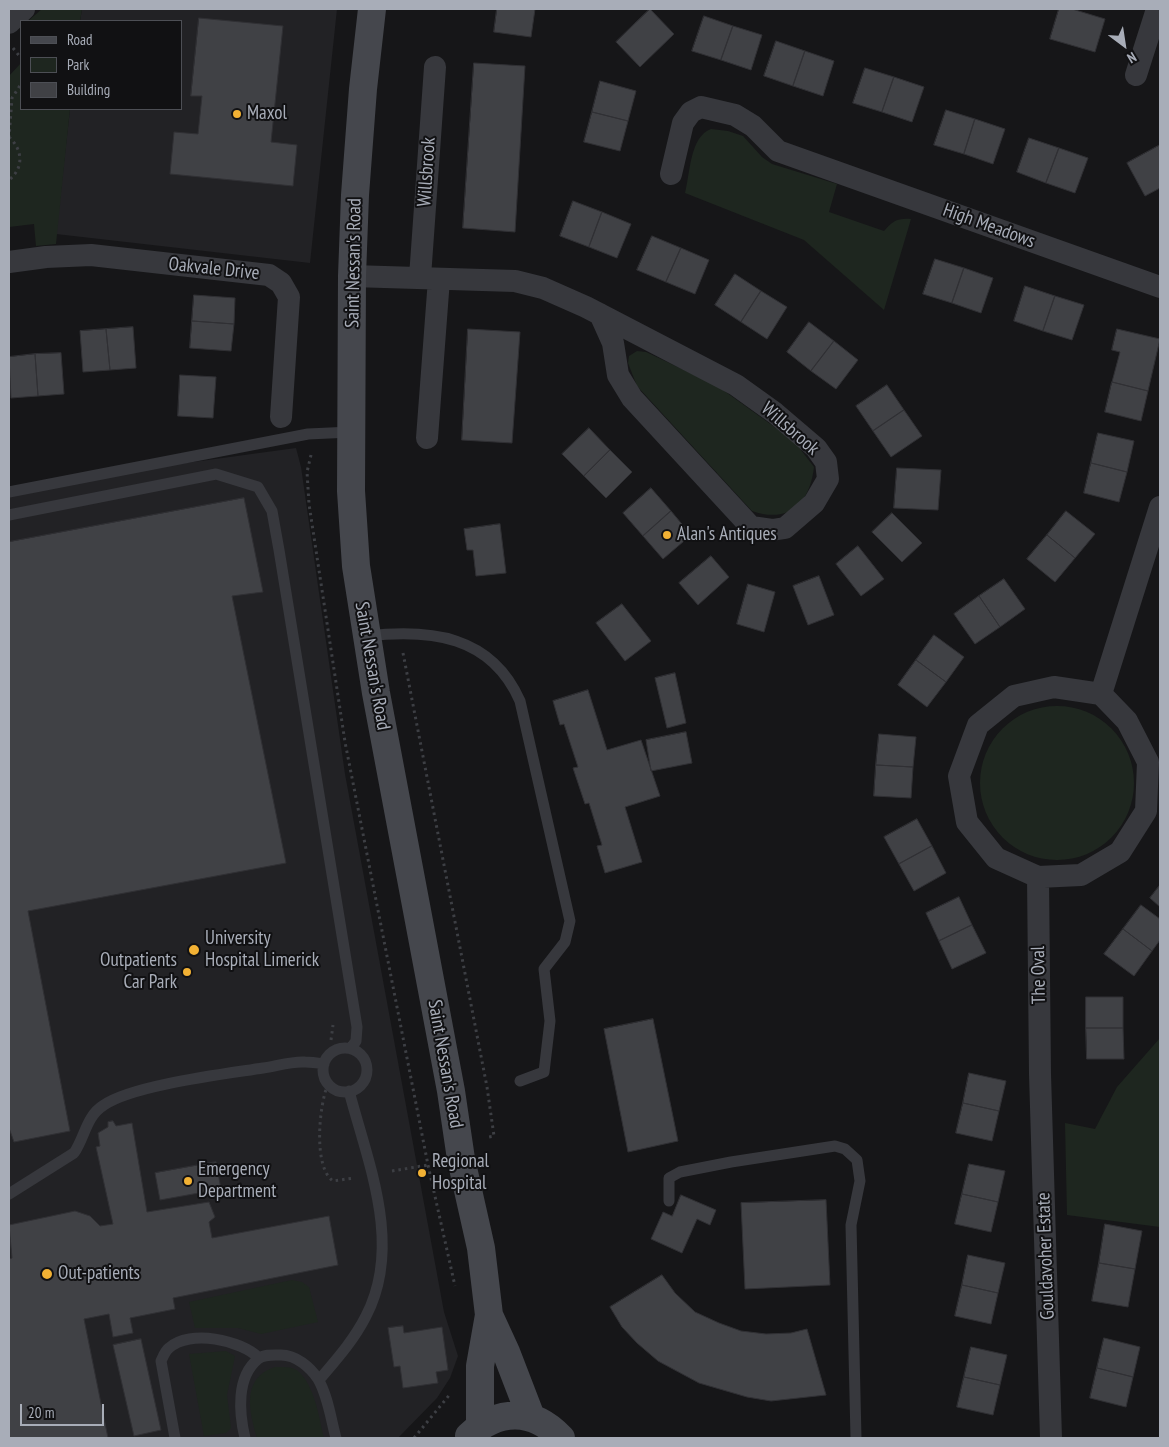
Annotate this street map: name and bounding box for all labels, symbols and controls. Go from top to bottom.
legend [20,20,182,110]
north arrow [1099,20,1149,70]
text: Road [67,30,93,49]
text: N [1124,48,1140,68]
text: Park [67,55,89,74]
text: Building [67,80,110,99]
place label: Maxol [247,103,287,125]
marker: Maxol [231,108,243,120]
street label: Willsbrook [413,137,441,207]
street label: Saint Nessan's Road [341,198,367,328]
street label: High Meadows [940,199,1038,253]
street label: Oakvale Drive [167,253,261,285]
street label: Willsbrook [756,398,824,460]
place label: Alan's Antiques [677,524,777,546]
marker: Alan's Antiques [661,529,673,541]
street label: Saint Nessan's Road [350,600,394,732]
place label: University Hospital Limerick [205,928,319,972]
marker: University Hospital Limerick [187,943,201,957]
street label: The Oval [1027,946,1051,1004]
place label: Outpatients Car Park [100,950,177,994]
marker: Outpatients Car Park [181,966,193,978]
street label: Saint Nessan's Road [423,998,467,1130]
place label: Regional Hospital [432,1151,489,1195]
place label: Emergency Department [198,1159,276,1203]
marker: Regional Hospital [416,1167,428,1179]
marker: Emergency Department [182,1175,194,1187]
street label: Gouldavoher Estate [1032,1192,1060,1320]
place label: Out-patients [58,1263,140,1285]
marker: Out-patients [40,1267,54,1281]
scale bar [22,1394,106,1426]
text: 20 m [28,1403,54,1422]

